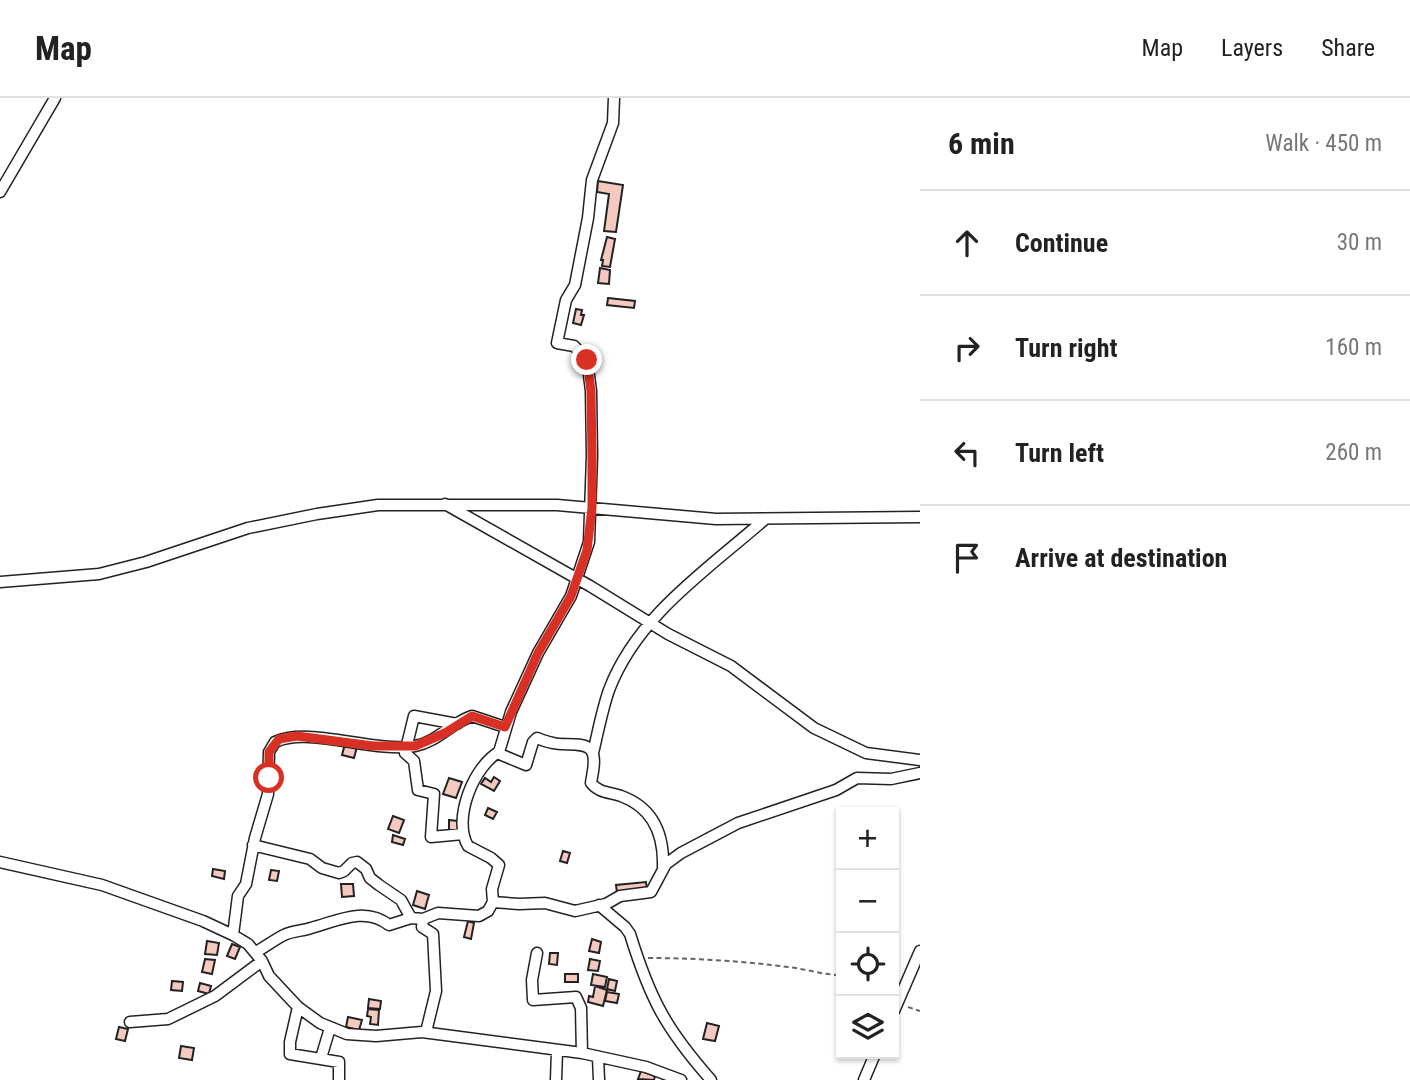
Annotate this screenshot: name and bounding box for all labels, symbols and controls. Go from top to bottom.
text: Map [35,29,92,68]
text: Map [1142,34,1183,62]
text: Layers [1221,34,1283,62]
text: Share [1321,34,1375,62]
text: 6 min [948,126,1015,161]
text: Walk · 450 m [1265,130,1382,157]
icon: ahead [948,224,986,262]
text: Continue [1015,228,1108,258]
text: 30 m [1337,229,1382,256]
icon: right [948,329,986,367]
text: Turn right [1015,333,1117,363]
text: 160 m [1325,334,1382,361]
route end [571,344,602,375]
icon: left [948,434,986,472]
text: Turn left [1015,438,1104,468]
text: 260 m [1325,439,1382,466]
icon: arrive [948,539,986,577]
text: Arrive at destination [1015,543,1227,573]
route start [253,762,284,793]
map controls [836,807,899,1059]
button: + [836,807,899,870]
button: − [836,870,899,933]
button: locate [836,933,899,996]
button: layers [836,996,899,1059]

